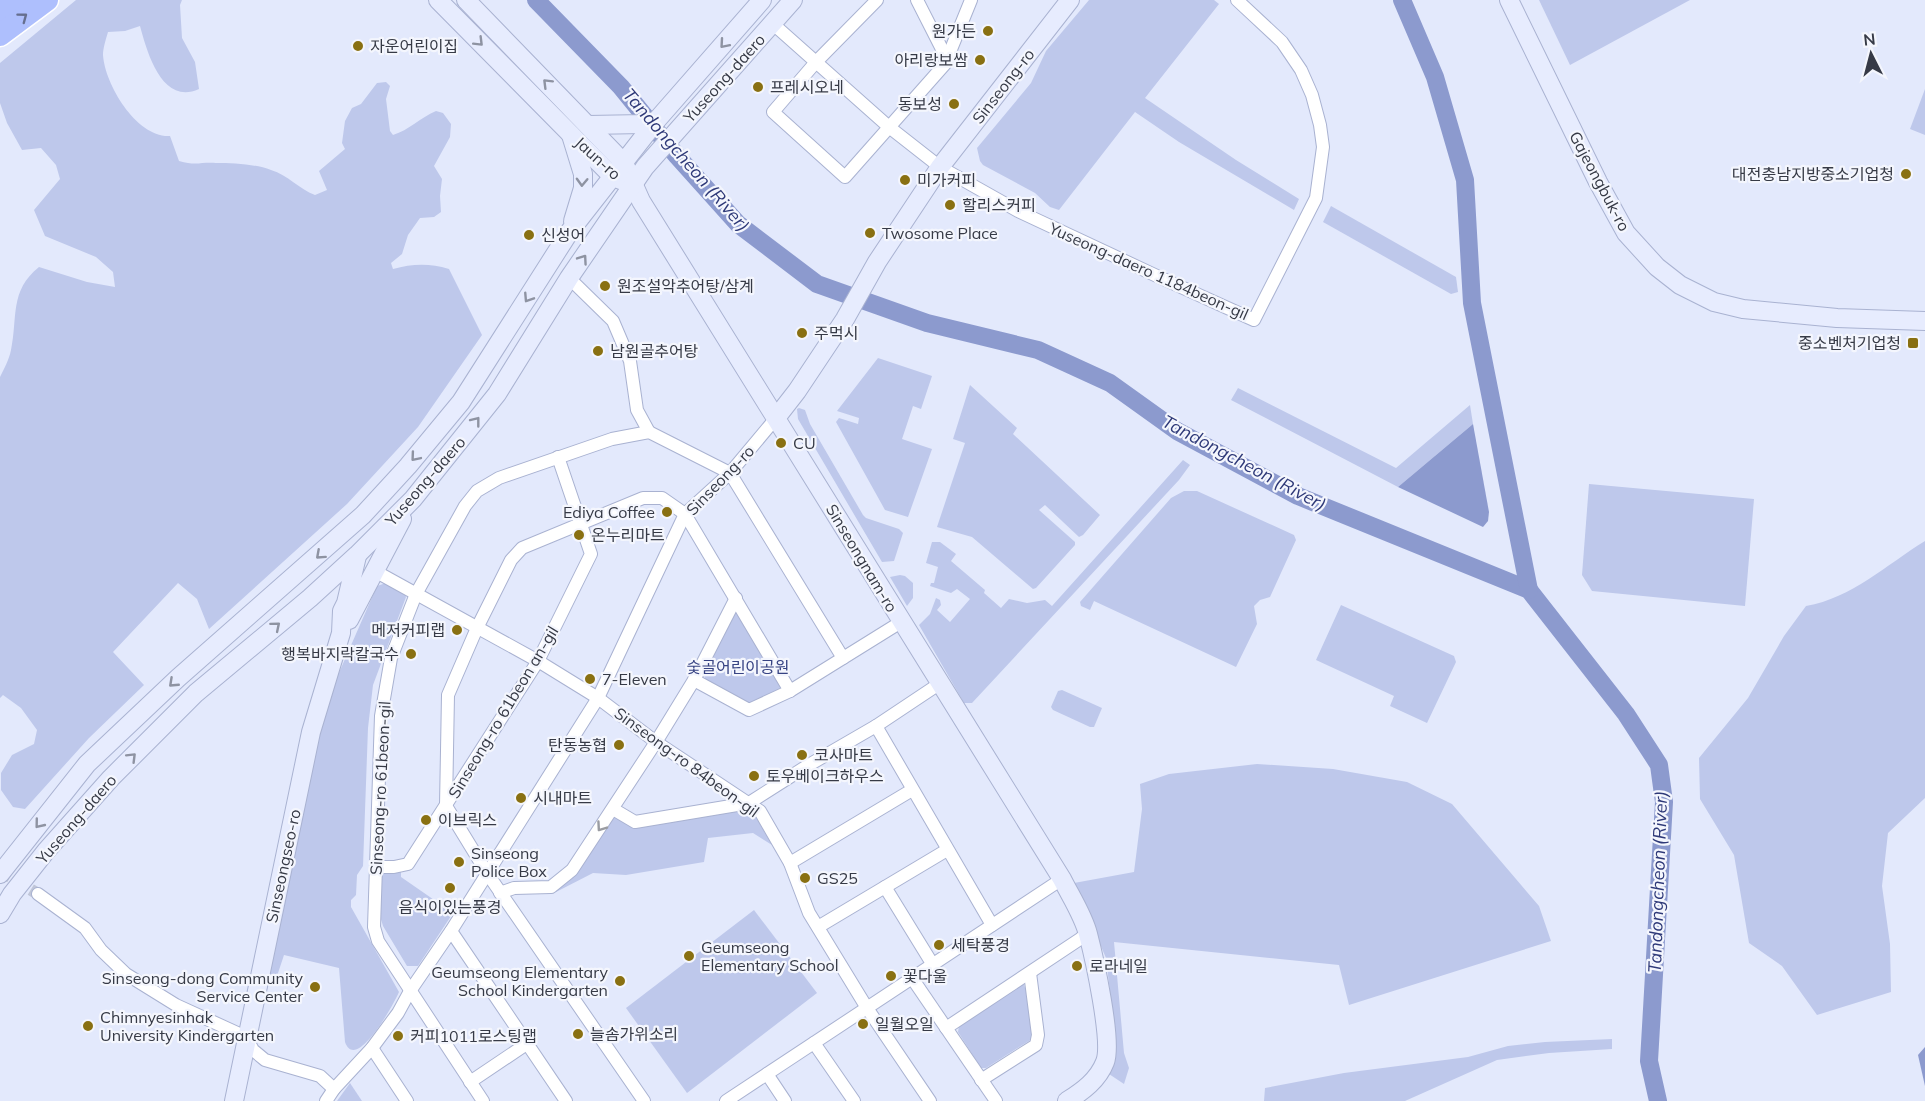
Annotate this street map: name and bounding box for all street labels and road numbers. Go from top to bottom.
street label: Yuseong-daero [678,30,769,127]
street label: Sinseong-ro [968,45,1038,127]
street label: Gajeongbuk-ro [1565,128,1635,234]
street label: Jaun-ro [571,132,625,184]
street label: Yuseong-daero 1184beon-gil [1045,217,1252,324]
street label: Yuseong-daero [380,432,469,531]
street label: Sinseong-ro [682,441,758,519]
street label: Sinseongnam-ro [822,500,902,616]
street label: Sinseong-ro 61beon an-gil [444,622,562,802]
street label: Sinseong-ro 61beon-gil [365,701,395,875]
street label: Sinseong-ro 84beon-gil [611,703,763,821]
street label: Yuseong-daero [31,770,120,869]
street label: Sinseongseo-ro [261,807,305,925]

